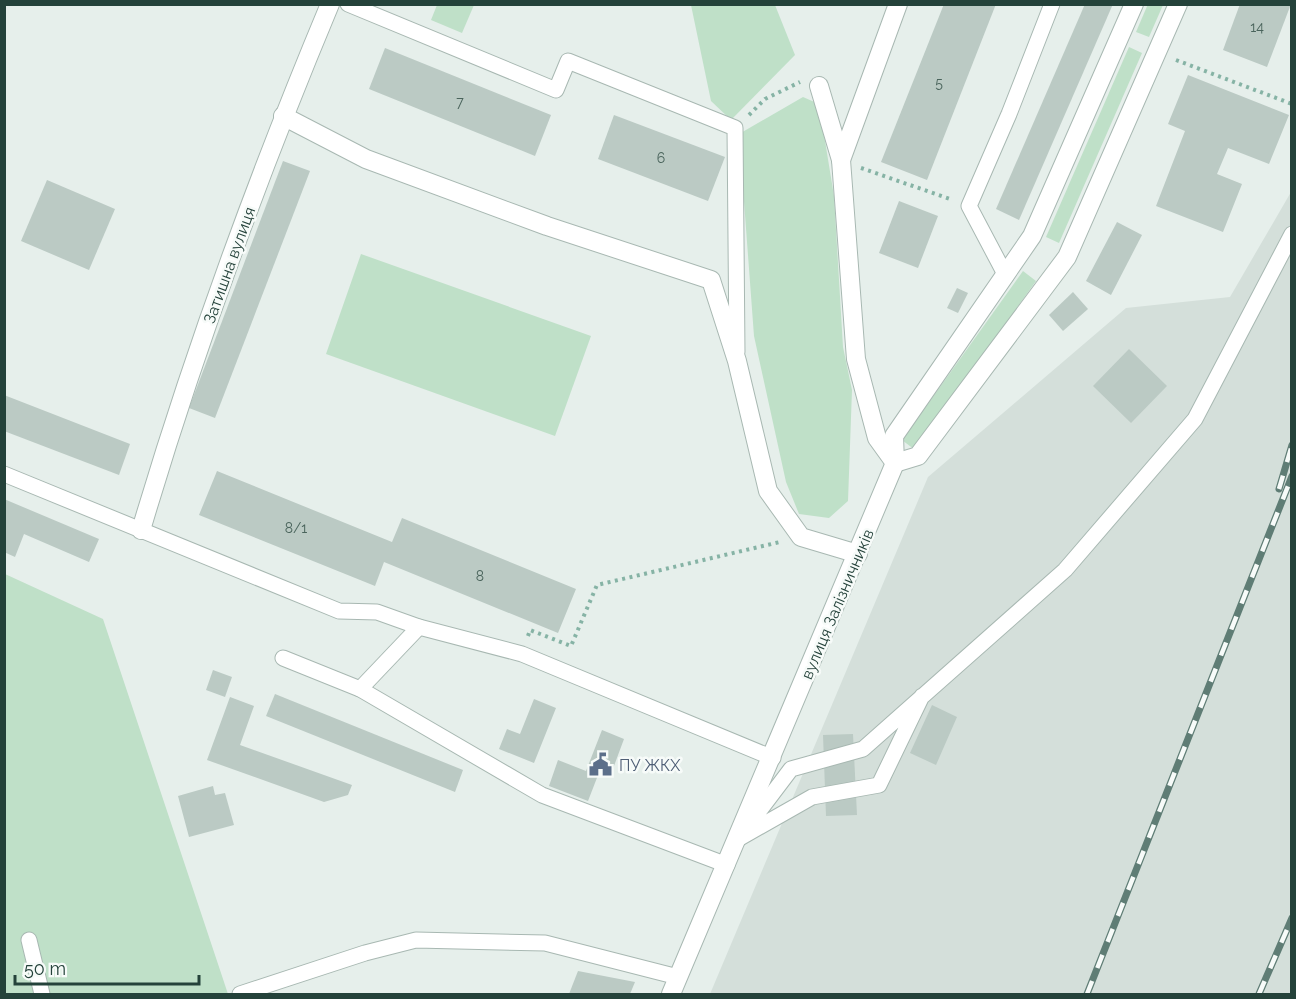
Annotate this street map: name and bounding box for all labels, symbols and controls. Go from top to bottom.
house number: 14 [1250,19,1264,35]
house number: 5 [935,75,943,91]
house number: 7 [456,94,464,110]
house number: 6 [657,150,665,166]
street label: Затишна вулиця [200,204,259,326]
house number: 8/1 [285,520,307,536]
street label: вулиця Залізничників [797,526,878,682]
house number: 8 [476,568,484,584]
public building icon: ПУ ЖКХ [588,752,614,778]
place label: ПУ ЖКХ [619,756,681,775]
scale bar [15,948,200,986]
text: 50 m [24,958,66,979]

